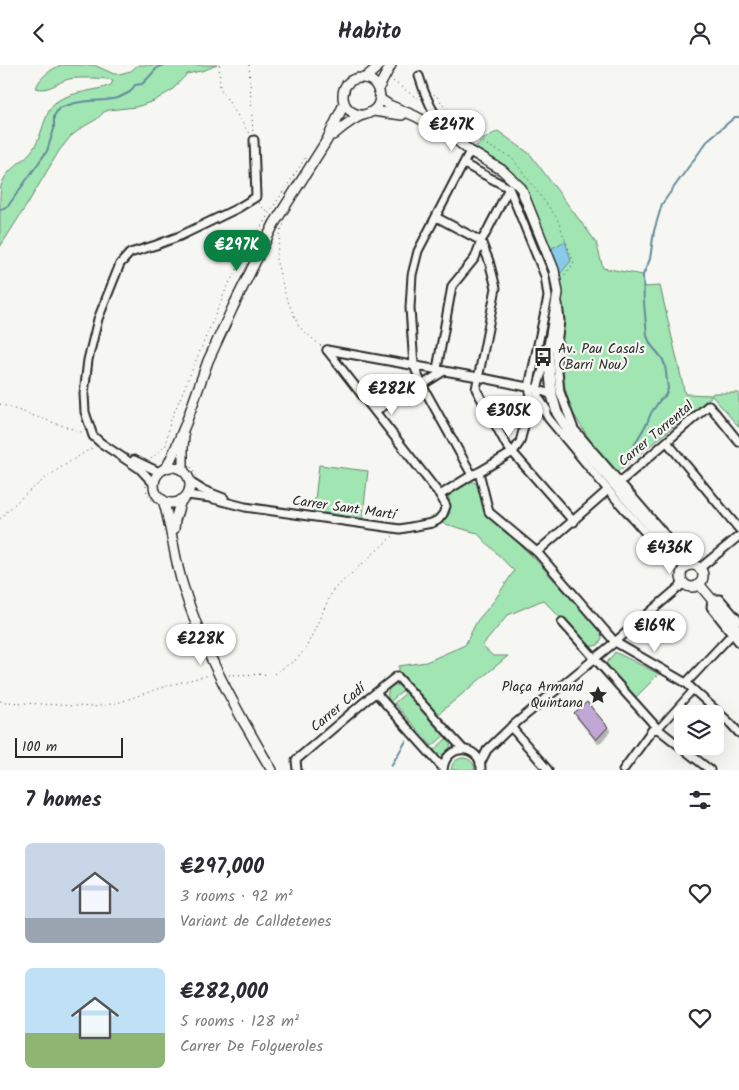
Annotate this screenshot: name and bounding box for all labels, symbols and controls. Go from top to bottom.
text: Habito [338,15,401,50]
icon: back [25,19,53,47]
icon: person [686,19,714,47]
pin: €247K [417,109,487,152]
text: €247K [429,113,475,138]
pin: €297K [202,229,272,272]
text: €297K [215,233,259,258]
place label: Av. Pau Casals (Barri Nou) [558,338,645,376]
bus stop icon: Av. Pau Casals (Barri Nou) [532,346,554,368]
pin: €282K [357,373,427,416]
text: €282K [368,377,416,402]
pin: €305K [474,395,544,438]
street label: Carrer Torrental [613,395,699,472]
text: €305K [487,399,531,424]
street label: Carrer Sant Martí [291,490,400,527]
pin: €436K [635,533,705,575]
text: €436K [647,536,693,561]
pin: €169K [620,611,690,653]
text: €169K [634,614,676,639]
pin: €228K [166,623,236,666]
text: €228K [177,627,225,652]
place label: Plaça Armand Quintana [502,676,584,714]
street label: Carrer Cadí [306,677,372,738]
place icon: Plaça Armand Quintana [587,684,609,706]
map controls [674,705,724,755]
button: layers [674,705,724,755]
scale bar [15,735,122,758]
text: 100 m [22,736,57,758]
text: 7 homes [25,784,102,817]
icon: filters [686,786,714,814]
text: €297,000 [180,851,264,884]
icon: home [65,863,125,923]
icon: heart [686,879,714,907]
text: 3 rooms · 92 m² [180,884,293,909]
text: Variant de Calldetenes [180,909,331,934]
text: €282,000 [180,976,268,1009]
icon: home [65,988,125,1048]
icon: heart [686,1004,714,1032]
text: 5 rooms · 128 m² [180,1009,299,1034]
text: Carrer De Folgueroles [180,1034,323,1059]

